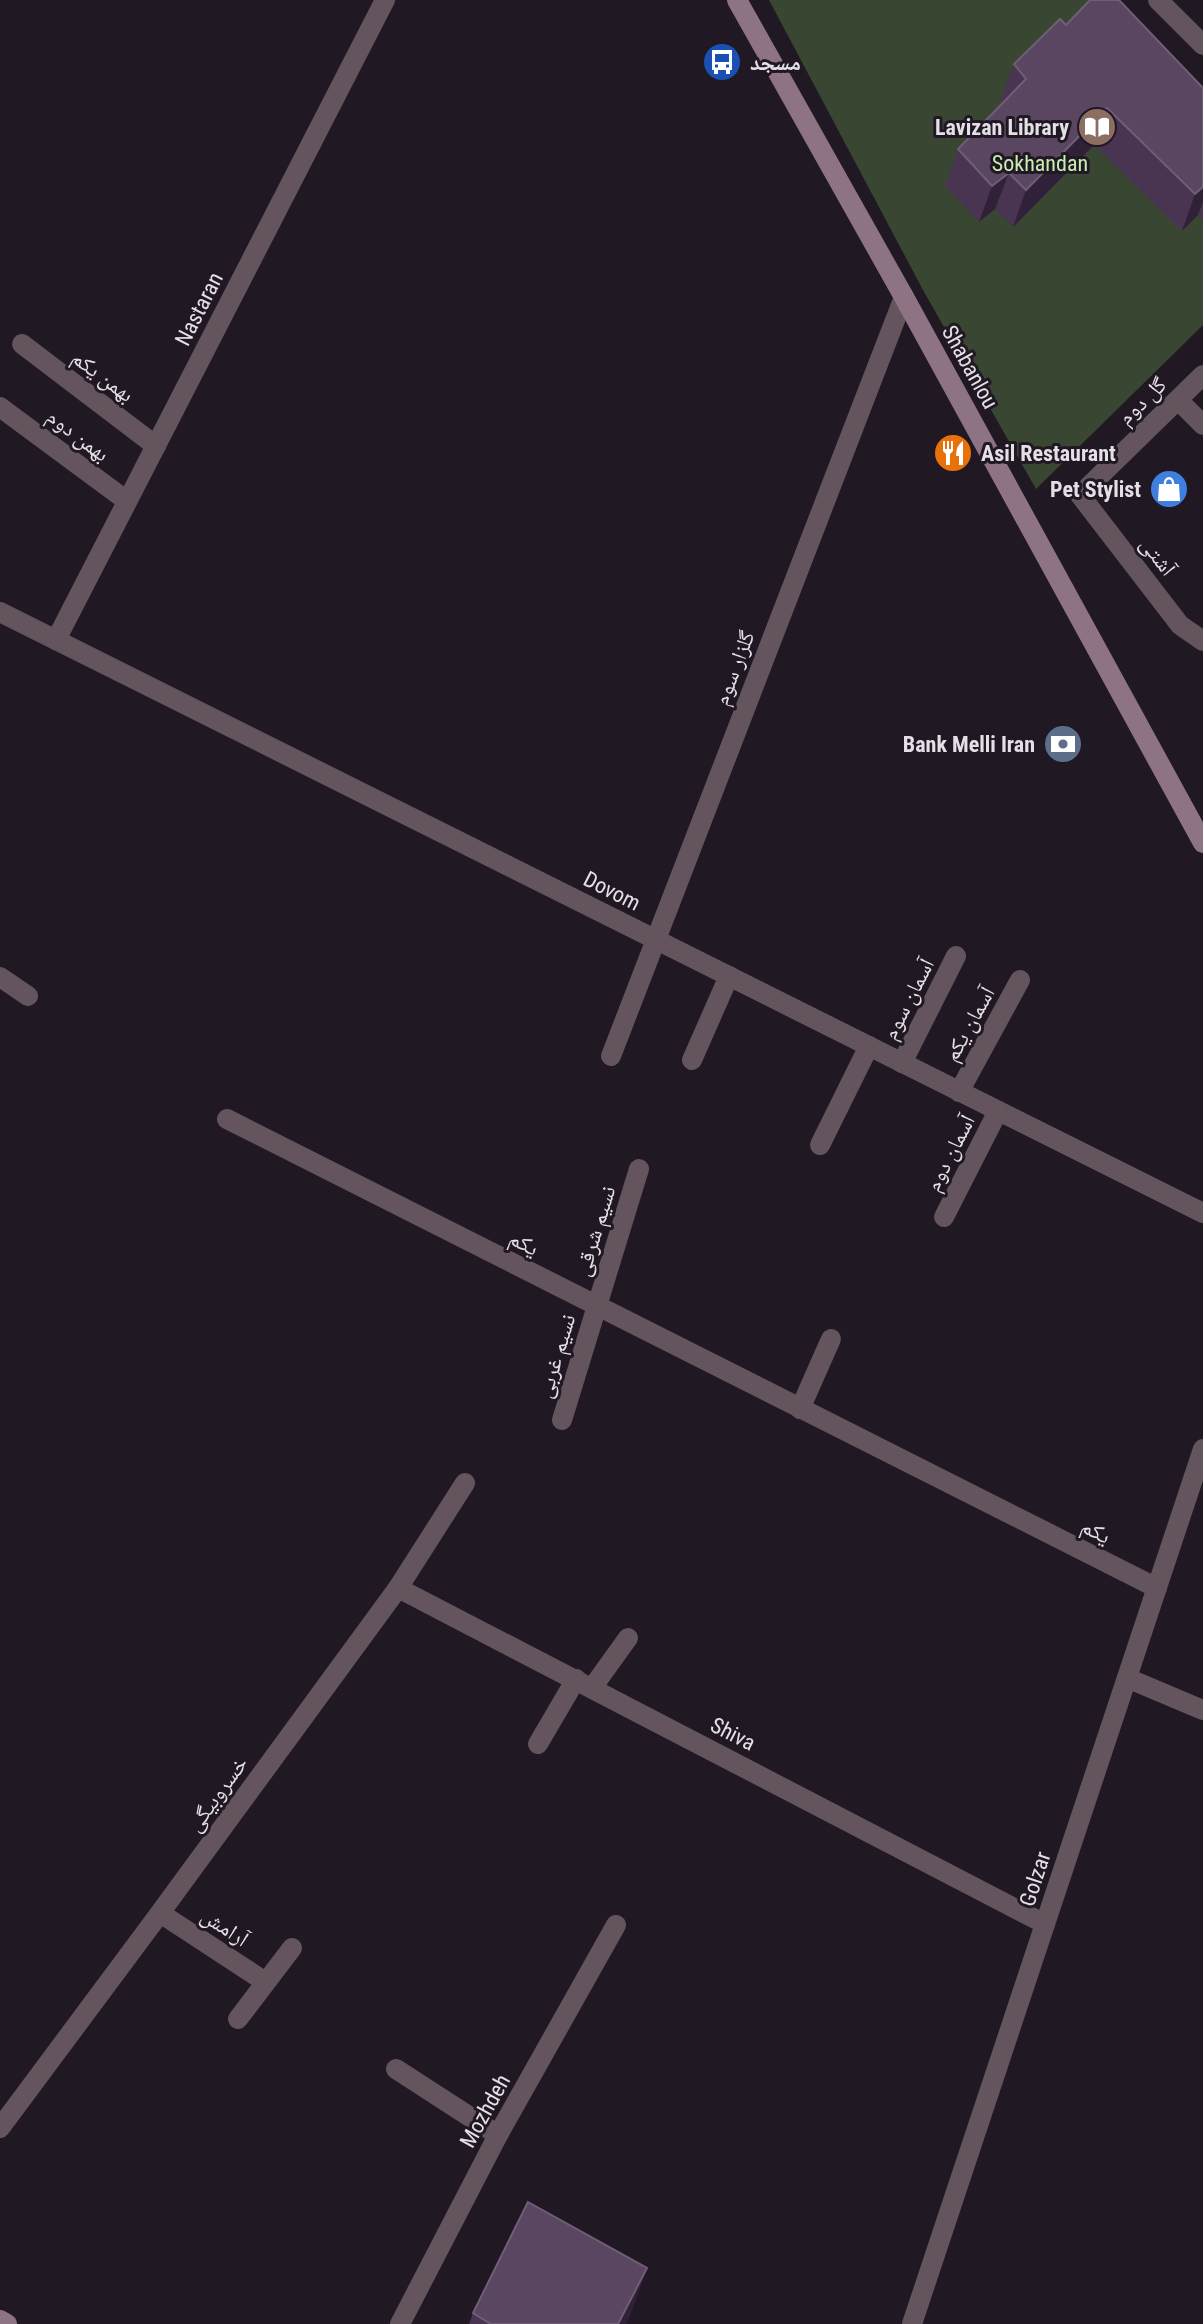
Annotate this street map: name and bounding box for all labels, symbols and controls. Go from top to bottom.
bus stop icon: مسجد [701,41,743,83]
place label: مسجد [750,50,801,75]
library icon: Lavizan Library [1076,106,1118,148]
place label: Lavizan Library [935,115,1069,140]
park label: Sokhandan [992,151,1088,176]
street label: Nastaran [170,268,228,350]
street label: Shabanlou [937,321,1003,413]
street label: بهمن یکم [66,345,139,409]
street label: گل دوم [1113,372,1173,431]
street label: بهمن دوم [41,403,114,468]
restaurant icon: Asil Restaurant [932,432,974,474]
place label: Asil Restaurant [981,441,1116,466]
shop icon: Pet Stylist [1148,468,1190,510]
place label: Pet Stylist [1050,477,1141,502]
street label: آشتی [1134,531,1181,581]
street label: گلزار سوم [708,627,761,709]
bank icon: Bank Melli Iran [1042,723,1084,765]
place label: Bank Melli Iran [903,732,1035,757]
street label: Dovom [579,866,645,916]
street label: آسمان سوم [877,954,941,1045]
street label: آسمان یکم [938,982,1002,1067]
street label: آسمان دوم [920,1110,982,1196]
street label: نسیم شرقی [569,1183,622,1280]
street label: یکم [504,1225,543,1263]
street label: نسیم غربی [531,1311,582,1402]
street label: یکم [1076,1513,1115,1551]
street label: Shiva [706,1712,760,1756]
street label: خسروبیگی [181,1751,253,1837]
street label: Golzar [1014,1848,1056,1909]
street label: آرامش [196,1903,254,1953]
street label: Mozhdeh [455,2070,515,2152]

